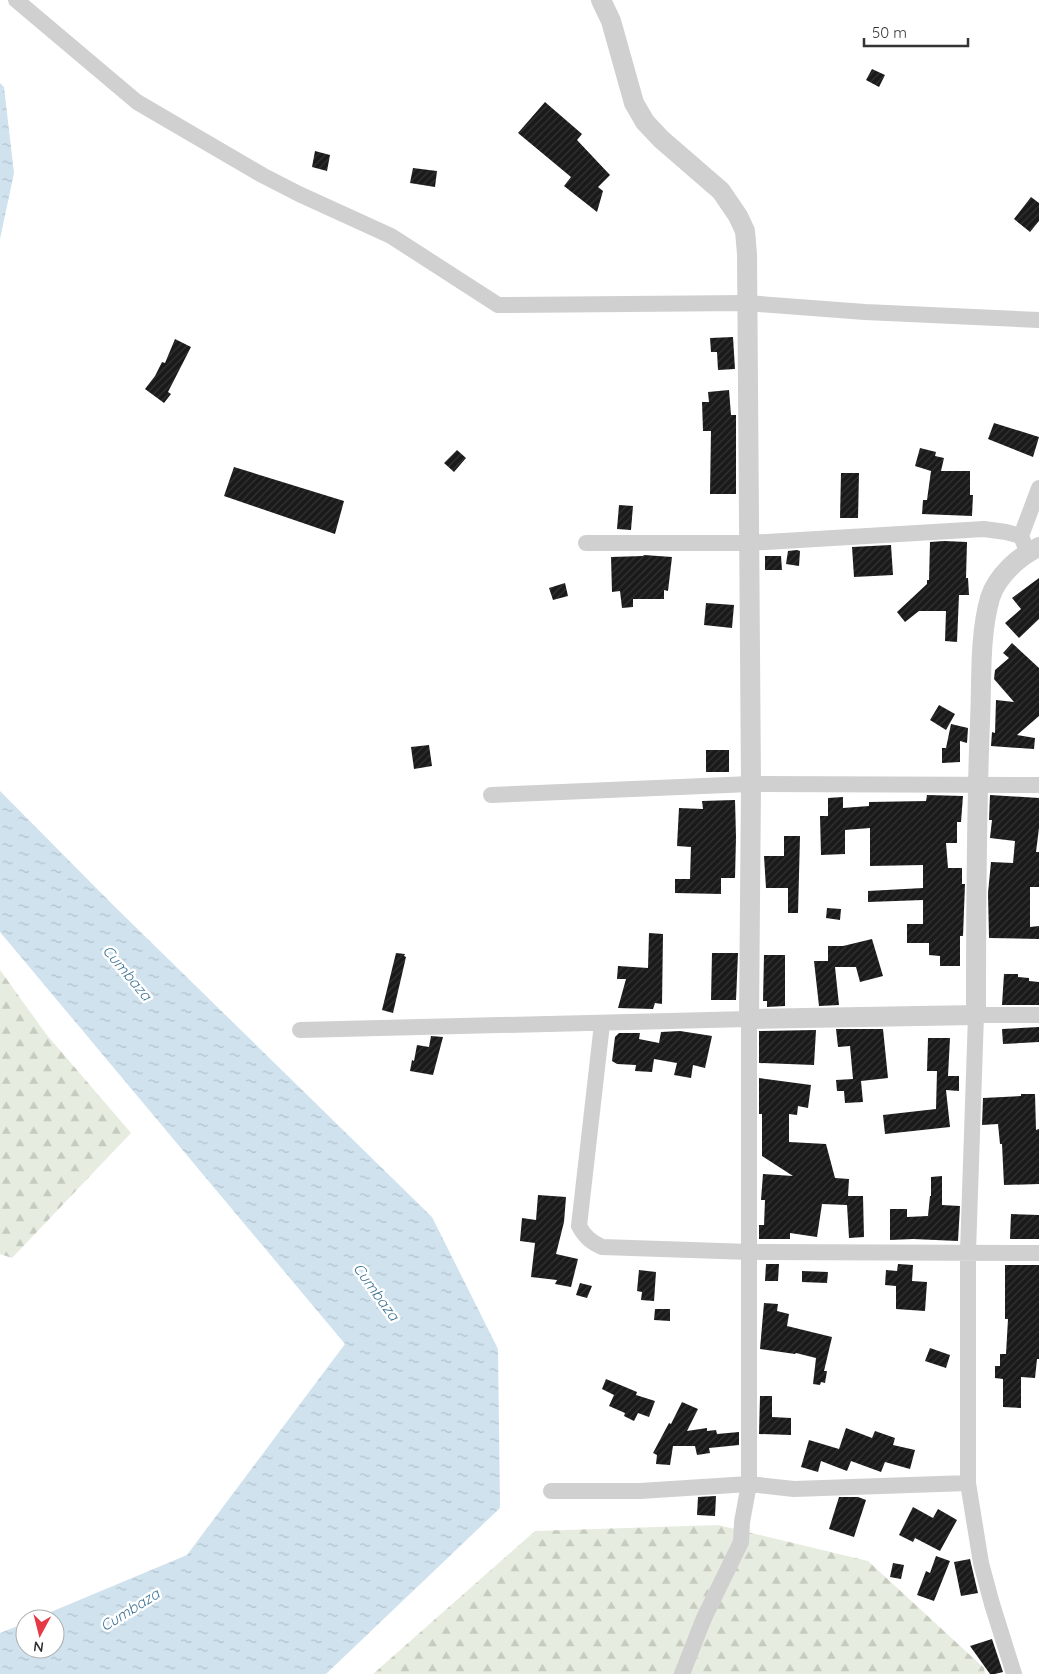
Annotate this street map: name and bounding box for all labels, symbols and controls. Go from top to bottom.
scale bar [864,15,968,47]
text: 50 m [872,23,907,42]
water label: Cumbaza [99,941,157,1005]
water label: Cumbaza [349,1259,404,1325]
water label: Cumbaza [97,1583,164,1635]
north arrow [15,1609,65,1659]
text: N [32,1637,45,1656]

